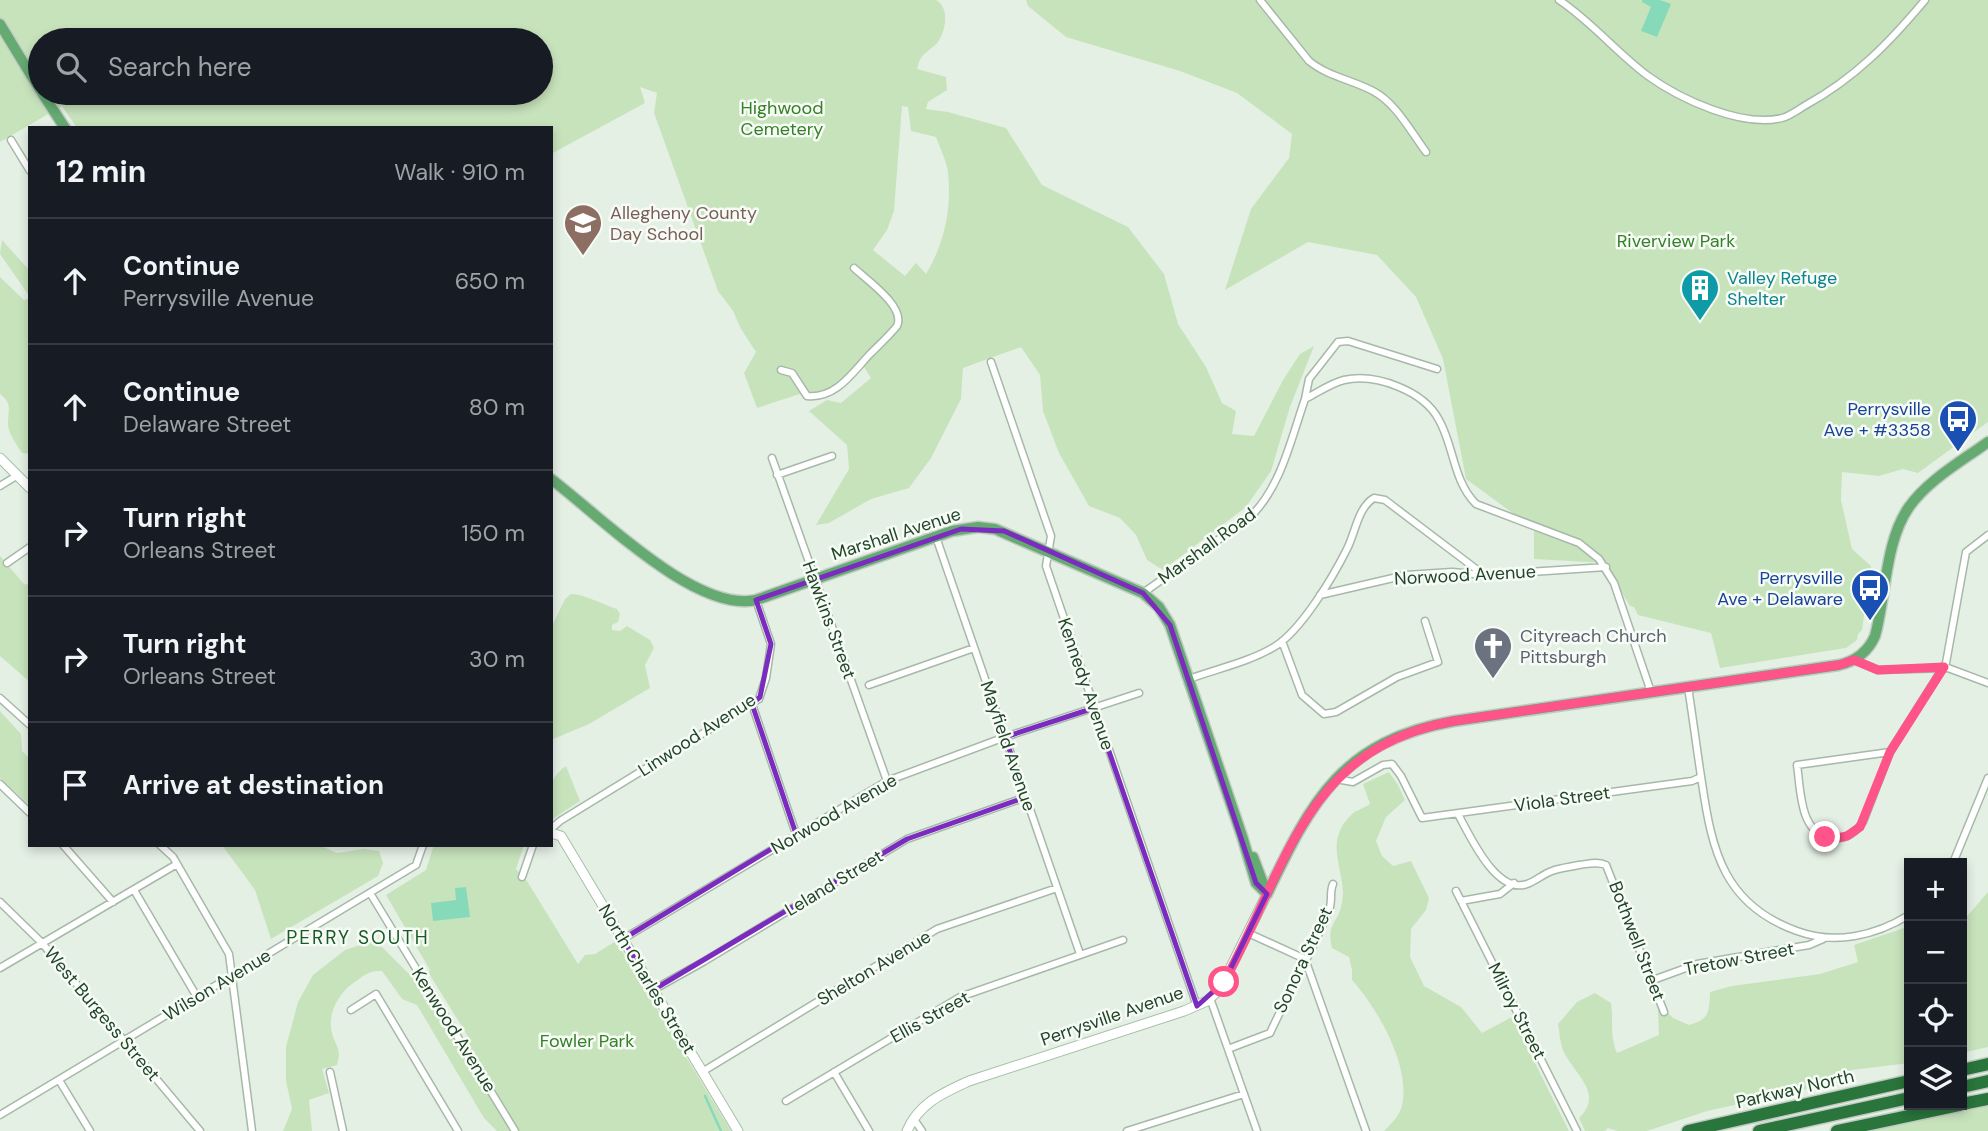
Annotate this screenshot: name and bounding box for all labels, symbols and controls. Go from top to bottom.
search box [28,28,553,105]
icon: search [52,48,90,86]
text: Search here [108,50,251,84]
park label: Highwood Cemetery [741,96,824,141]
text: 12 min [56,152,146,191]
text: Walk · 910 m [394,157,525,187]
place label: Allegheny County Day School [610,201,757,246]
school or university icon: Allegheny County Day School [562,202,604,257]
park label: Riverview Park [1617,229,1735,253]
text: Continue [123,249,240,283]
icon: ahead [56,262,94,300]
text: 650 m [455,266,525,296]
place label: Valley Refuge Shelter [1727,266,1837,311]
building icon: Valley Refuge Shelter [1679,267,1721,322]
text: Perrysville Avenue [123,283,314,313]
text: Continue [123,375,240,409]
icon: ahead [56,388,94,426]
text: 80 m [469,392,525,422]
place label: Perrysville Ave + #3358 [1824,397,1931,442]
bus stop icon: Perrysville Ave + #3358 [1937,398,1979,453]
text: Delaware Street [123,409,291,439]
text: Turn right [123,501,247,535]
street label: Marshall Avenue [828,502,964,566]
street label: Marshall Road [1153,502,1261,590]
icon: right [56,514,94,552]
text: 150 m [461,518,525,548]
text: Orleans Street [123,535,276,565]
street label: Hawkins Street [796,558,862,682]
street label: Norwood Avenue [1394,559,1536,591]
place label: Perrysville Ave + Delaware [1717,566,1843,611]
bus stop icon: Perrysville Ave + Delaware [1849,567,1891,622]
street label: Kennedy Avenue [1052,615,1120,753]
place label: Cityreach Church Pittsburgh [1520,624,1667,669]
church icon: Cityreach Church Pittsburgh [1472,625,1514,680]
text: Turn right [123,627,247,661]
icon: right [56,640,94,678]
text: 30 m [469,644,525,674]
text: Orleans Street [123,661,276,691]
street label: Mayfield Avenue [974,678,1042,814]
street label: Linwood Avenue [633,688,761,782]
icon: arrive [56,766,94,804]
text: Arrive at destination [123,768,384,802]
street label: Norwood Avenue [767,768,901,860]
street label: Viola Street [1512,780,1612,818]
route end [1809,821,1840,852]
street label: Leland Street [780,844,888,922]
map controls [1904,858,1967,1110]
button: + [1904,858,1967,921]
street label: Bothwell Street [1603,878,1671,1004]
street label: North Charles Street [593,900,701,1058]
street label: Sonora Street [1268,903,1338,1017]
button: − [1904,921,1967,984]
district label: PERRY SOUTH [286,925,430,950]
street label: Shelton Avenue [813,925,935,1011]
street label: Tretow Street [1682,937,1796,981]
street label: West Burgess Street [39,942,165,1086]
street label: Wilson Avenue [159,943,275,1027]
street label: Milroy Street [1482,959,1552,1063]
street label: Kenwood Avenue [406,963,502,1097]
route start [1208,966,1239,997]
street label: Perrysville Avenue [1037,980,1187,1052]
button: locate [1904,984,1967,1047]
street label: Ellis Street [886,985,974,1049]
park label: Fowler Park [540,1029,634,1053]
button: layers [1904,1047,1967,1110]
street label: Parkway North [1734,1064,1856,1114]

